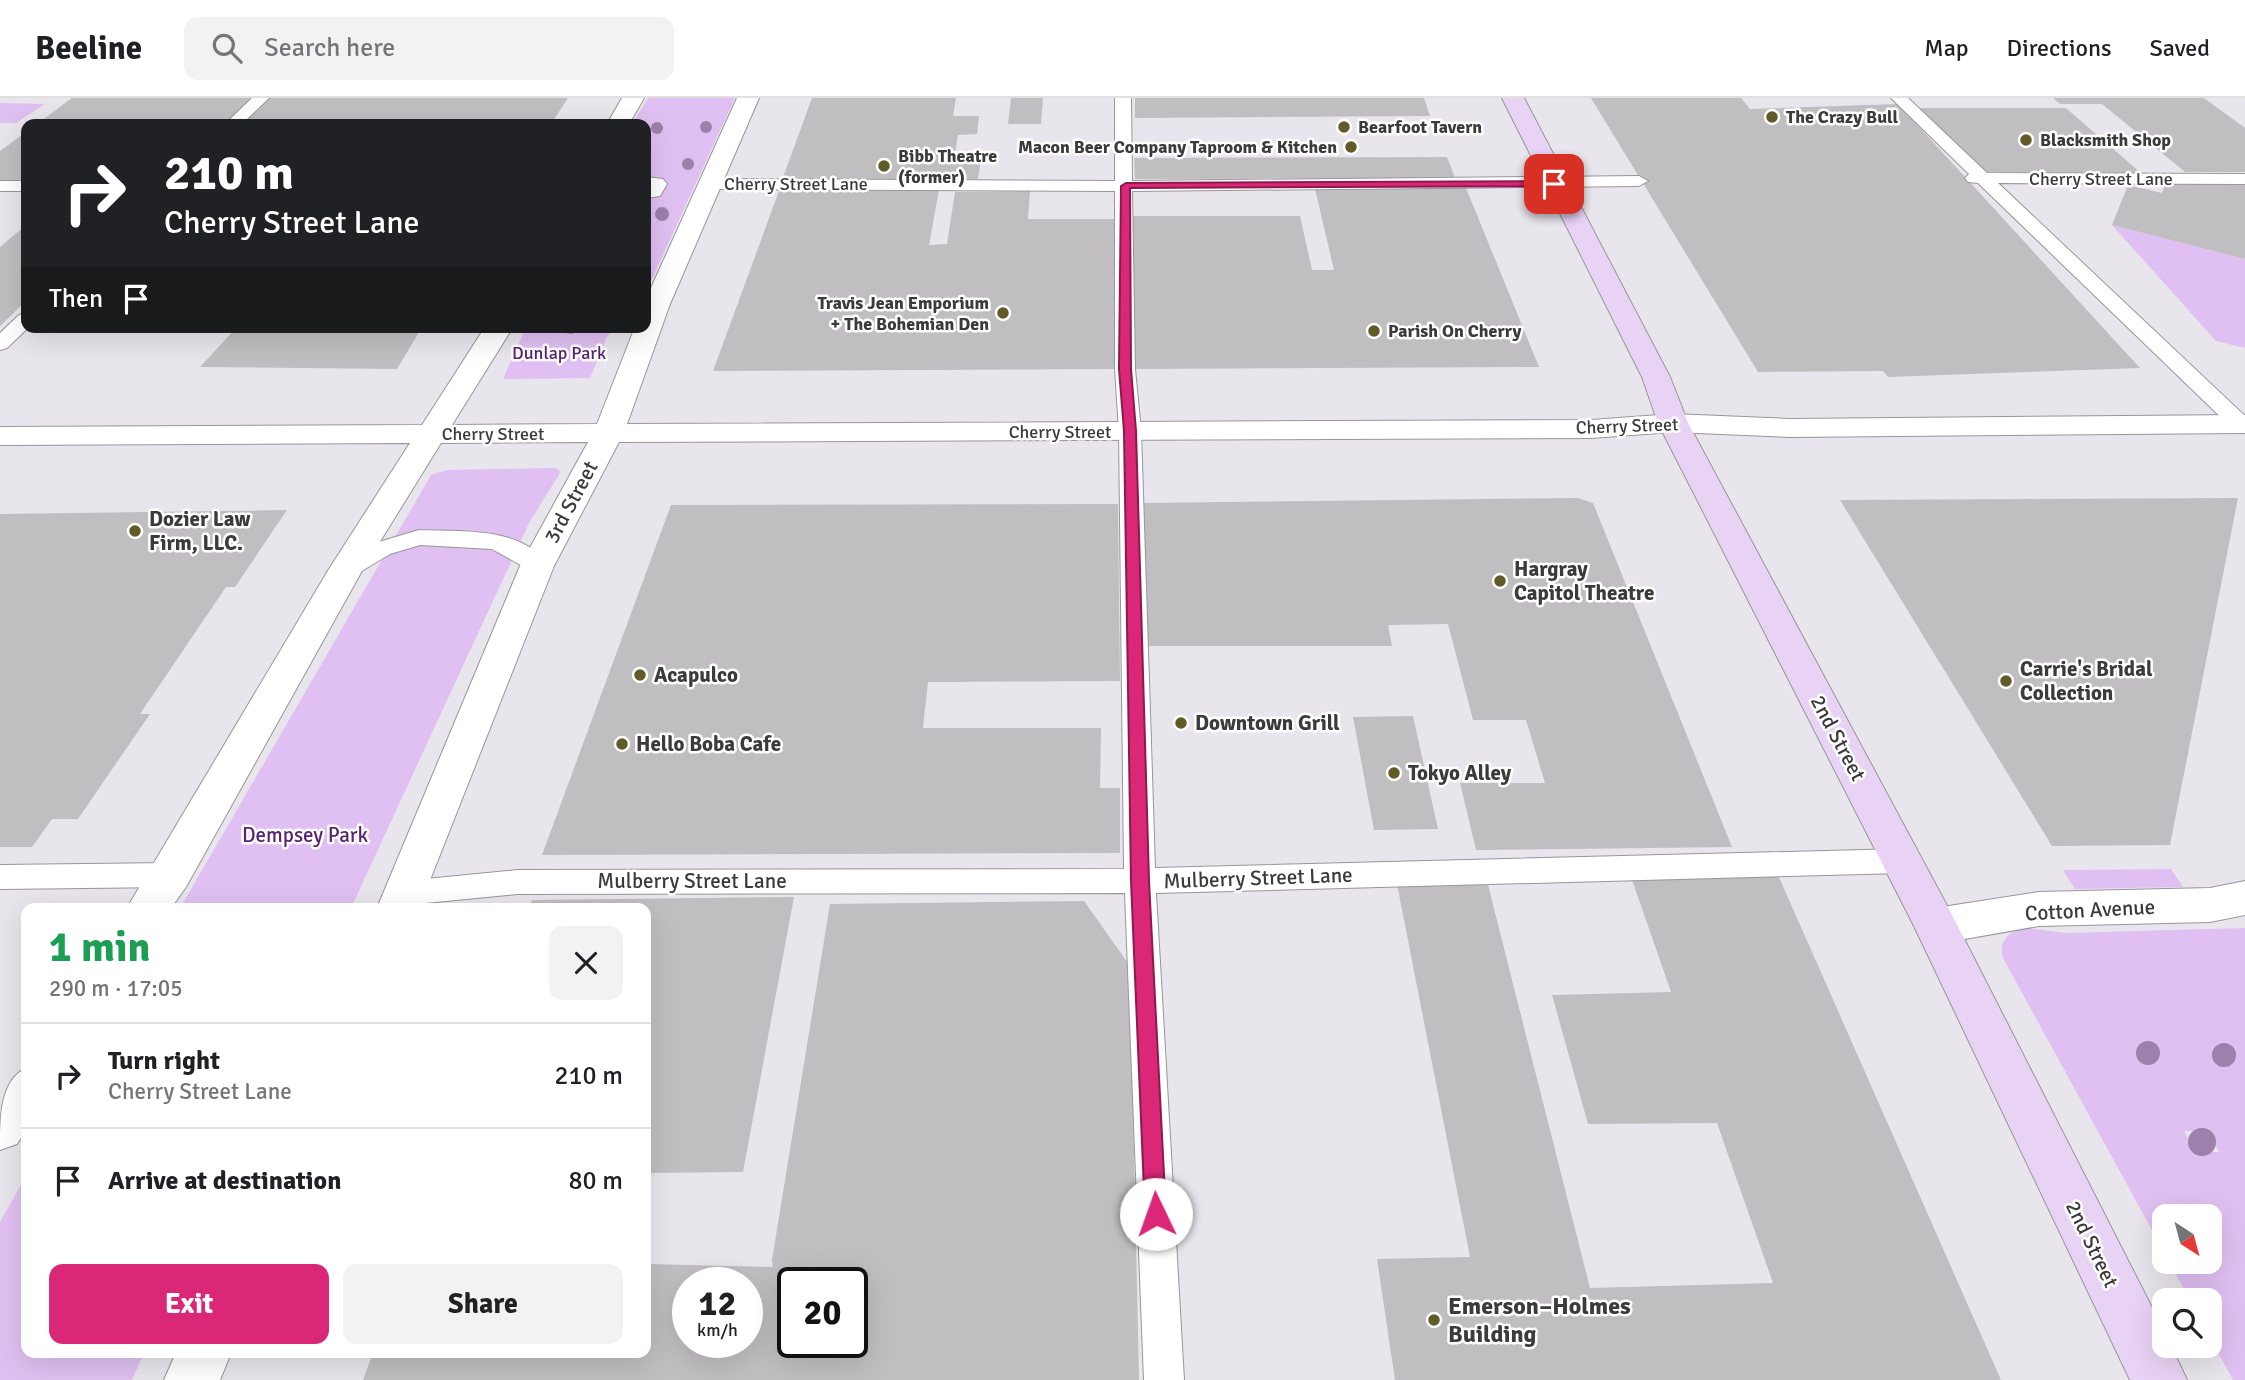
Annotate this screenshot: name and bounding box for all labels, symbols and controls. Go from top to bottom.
search box [184,17,674,80]
text: Beeline [35,28,142,69]
icon: search [208,29,246,67]
text: Search here [264,32,395,64]
text: Map [1924,33,1969,63]
text: Directions [2007,33,2112,63]
text: Saved [2150,33,2210,63]
place label: The Crazy Bull [1786,106,1898,128]
marker: The Crazy Bull [1764,109,1780,125]
place label: Bearfoot Tavern [1358,116,1482,138]
marker: Bearfoot Tavern [1336,119,1352,135]
place label: Blacksmith Shop [2040,129,2171,151]
marker: Blacksmith Shop [2018,132,2034,148]
place label: Macon Beer Company Taproom & Kitchen [1018,136,1337,158]
marker: Macon Beer Company Taproom & Kitchen [1343,139,1359,155]
text: 210 m [164,143,294,203]
place label: Bibb Theatre (former) [898,145,997,188]
icon: right [49,147,140,238]
pin [1524,154,1584,214]
marker: Bibb Theatre (former) [876,158,892,174]
icon: arrive [1535,165,1573,203]
street label: Cherry Street Lane [2029,168,2173,190]
street label: Cherry Street Lane [724,173,868,195]
text: Cherry Street Lane [164,203,420,242]
icon: arrive [117,280,155,318]
text: Then [49,283,103,315]
place label: Travis Jean Emporium + The Bohemian Den [817,292,989,335]
marker: Travis Jean Emporium + The Bohemian Den [995,305,1011,321]
place label: Parish On Cherry [1388,320,1521,342]
marker: Parish On Cherry [1366,323,1382,339]
park label: Dunlap Park [512,342,606,364]
street label: Cherry Street [1575,413,1679,439]
street label: Cherry Street [1009,421,1111,443]
street label: Cherry Street [442,423,544,445]
street label: 3rd Street [539,456,603,548]
place label: Dozier Law Firm, LLC. [149,506,250,556]
marker: Dozier Law Firm, LLC. [127,523,143,539]
place label: Hargray Capitol Theatre [1514,556,1654,606]
marker: Hargray Capitol Theatre [1492,573,1508,589]
place label: Carrie's Bridal Collection [2020,656,2153,706]
place label: Acapulco [654,662,738,688]
marker: Acapulco [632,667,648,683]
marker: Carrie's Bridal Collection [1998,673,2014,689]
street label: 2nd Street [1805,691,1871,785]
place label: Downtown Grill [1195,710,1340,736]
marker: Downtown Grill [1173,715,1189,731]
place label: Hello Boba Cafe [636,731,781,757]
marker: Hello Boba Cafe [614,736,630,752]
place label: Tokyo Alley [1408,760,1512,786]
marker: Tokyo Alley [1386,765,1402,781]
park label: Dempsey Park [242,822,369,848]
street label: Mulberry Street Lane [1163,862,1353,894]
street label: Mulberry Street Lane [597,868,787,894]
street label: Cotton Avenue [2024,894,2156,926]
text: 1 min [49,922,150,973]
button: close [549,926,623,1000]
text: 290 m · 17:05 [49,974,183,1003]
text: Turn right [108,1045,220,1077]
icon: right [49,1057,87,1095]
text: 210 m [554,1060,623,1092]
text: Cherry Street Lane [108,1077,292,1106]
icon: arrive [49,1162,87,1200]
text: Arrive at destination [108,1165,341,1197]
text: 80 m [568,1165,623,1197]
position arrow [1119,1177,1193,1251]
street label: 2nd Street [2060,1196,2124,1292]
north arrow [2152,1204,2222,1274]
map controls [2152,1204,2222,1358]
button: Exit [49,1264,329,1344]
button: Share [343,1264,623,1344]
speed limit sign: 20 [777,1267,868,1358]
text: 12 [699,1282,736,1325]
button: search [2152,1288,2222,1358]
place label: Emerson–Holmes Building [1448,1291,1631,1349]
marker: Emerson–Holmes Building [1426,1312,1442,1328]
text: km/h [697,1319,738,1341]

